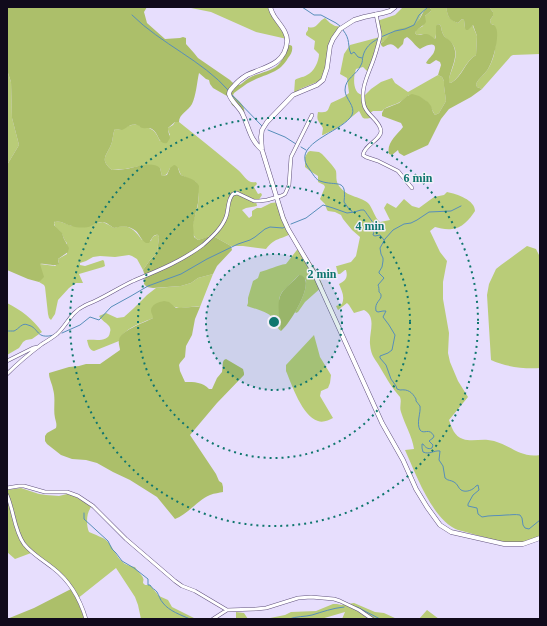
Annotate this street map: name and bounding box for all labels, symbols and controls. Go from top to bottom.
text: 6 min [403,171,433,185]
text: 4 min [355,219,385,233]
text: 2 min [307,267,337,281]
centre of rings [267,315,281,329]

